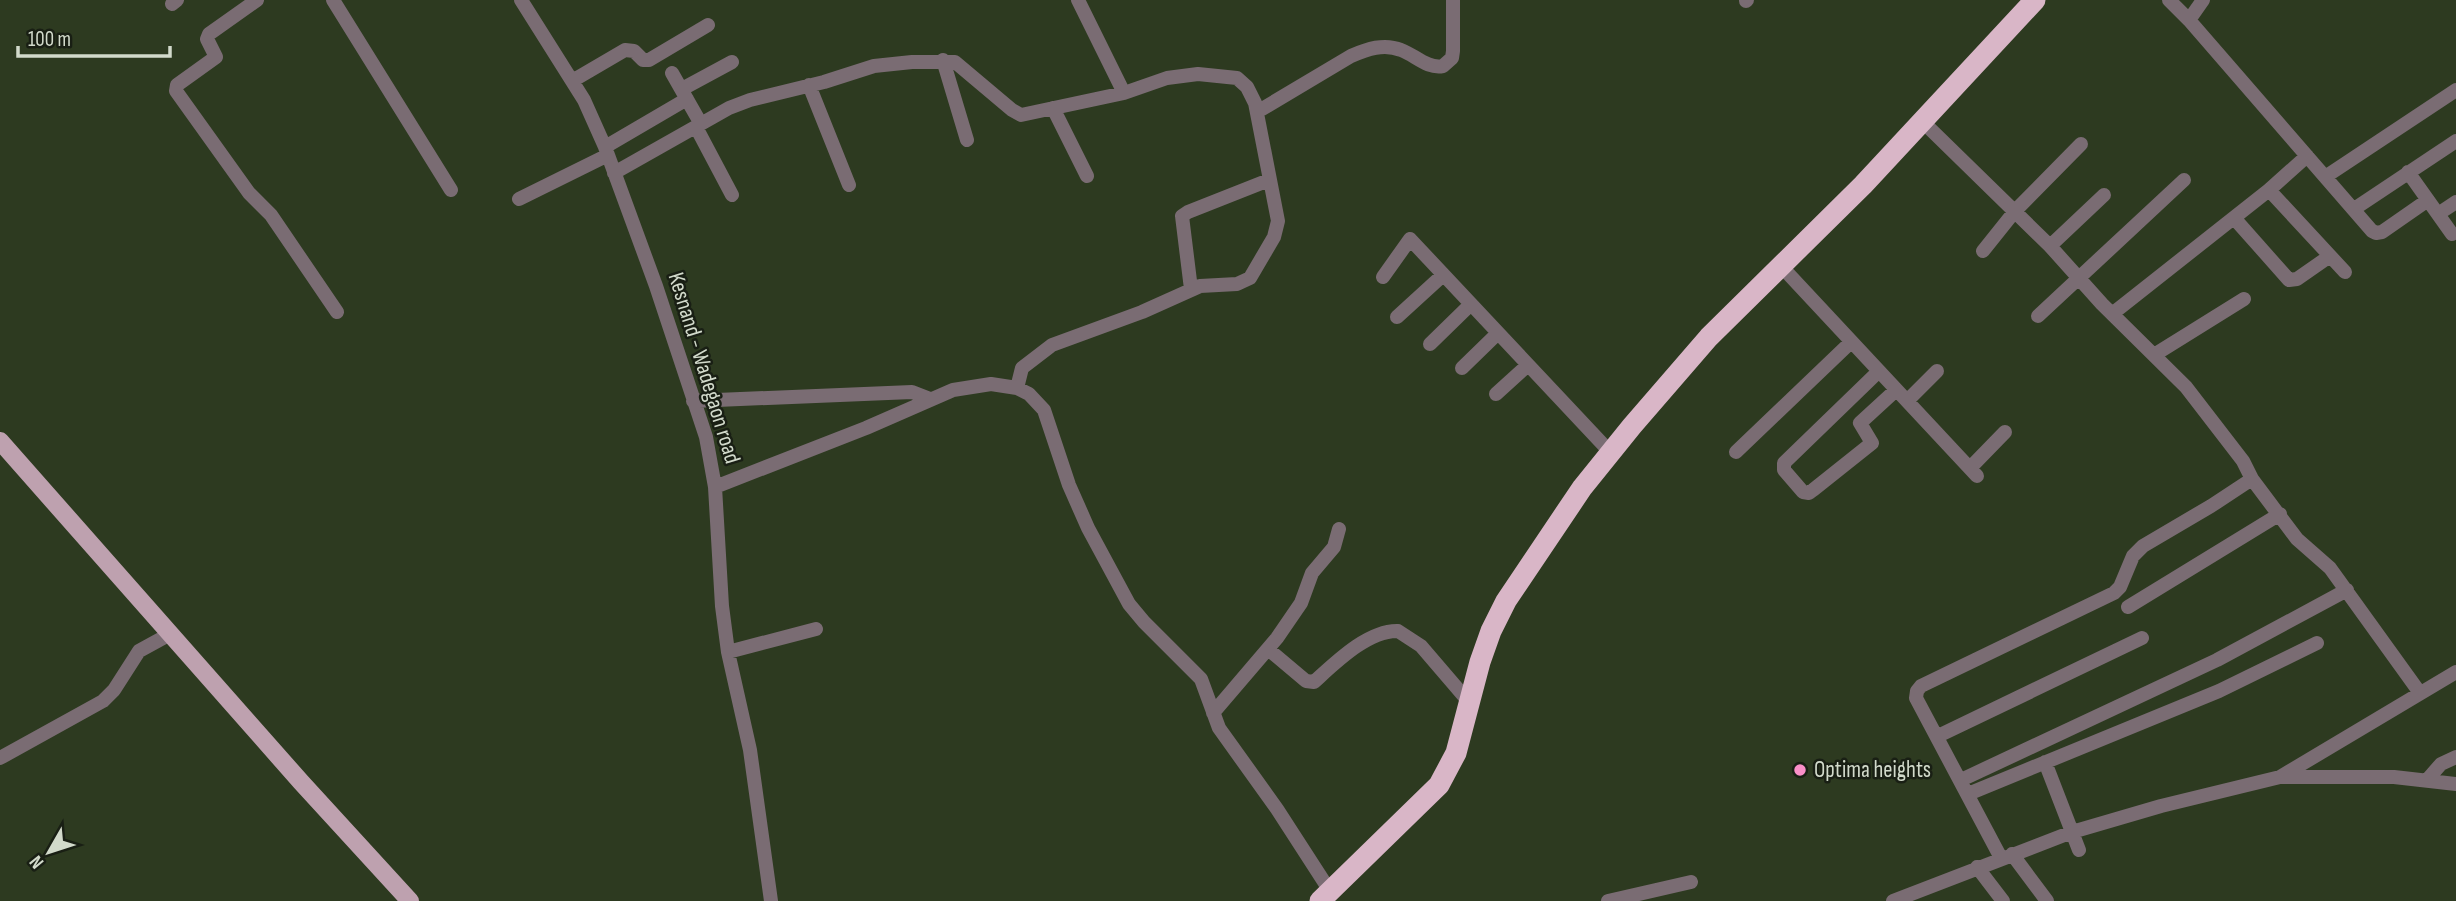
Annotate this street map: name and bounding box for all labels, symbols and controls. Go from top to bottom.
scale bar [18,14,170,58]
text: 100 m [28,27,71,52]
street label: Kesnand - Wadegaon road [662,269,746,467]
place label: Optima heights [1814,756,1931,784]
marker: Optima heights [1792,762,1808,778]
north arrow [14,817,84,887]
text: N [25,851,49,873]

